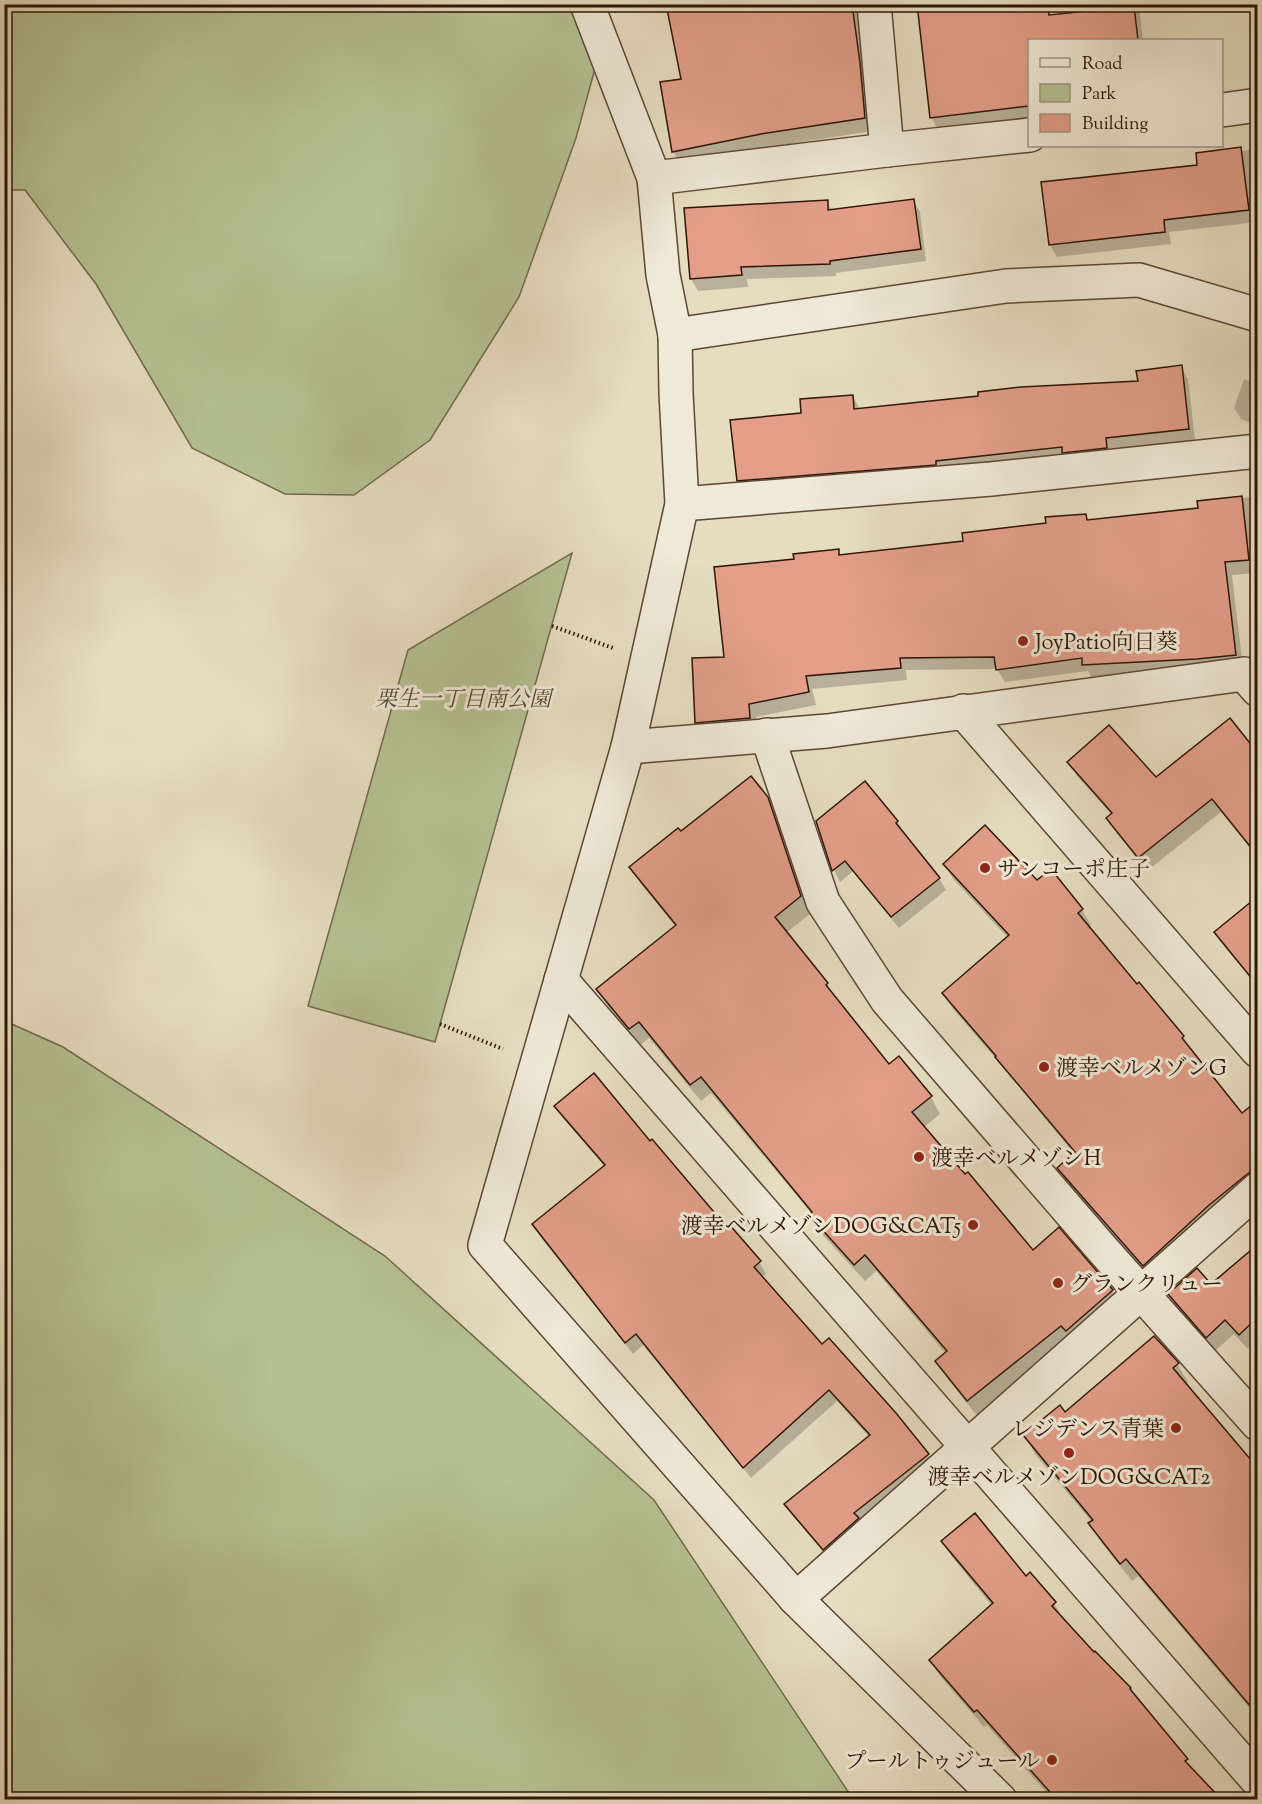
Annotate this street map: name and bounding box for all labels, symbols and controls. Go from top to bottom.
legend [1028,39,1223,147]
text: Road [1082,52,1122,78]
text: Park [1082,82,1117,108]
text: Building [1082,112,1148,138]
place label: JoyPatio向日葵 [1034,628,1177,660]
marker: JoyPatio向日葵 [1016,634,1030,648]
park label: 栗生一丁目南公園 [375,685,554,717]
place label: サンコーポ庄子 [997,855,1150,887]
marker: サンコーポ庄子 [978,861,992,875]
place label: 渡幸ベルメゾンG [1056,1054,1227,1086]
marker: 渡幸ベルメゾンG [1037,1060,1051,1074]
place label: 渡幸ベルメゾンH [931,1144,1101,1176]
marker: 渡幸ベルメゾンH [912,1150,926,1164]
place label: 渡幸ベルメゾンDOG&CAT5 [681,1212,961,1244]
marker: 渡幸ベルメゾンDOG&CAT5 [966,1218,980,1232]
place label: グランクリュー [1070,1270,1223,1302]
marker: グランクリュー [1051,1276,1065,1290]
place label: レジデンス青葉 [1012,1415,1164,1447]
marker: レジデンス青葉 [1169,1421,1183,1435]
marker: 渡幸ベルメゾンDOG&CAT2 [1062,1446,1076,1460]
place label: 渡幸ベルメゾンDOG&CAT2 [928,1463,1210,1495]
place label: プールトゥジュール [845,1747,1040,1779]
marker: プールトゥジュール [1045,1753,1059,1767]

